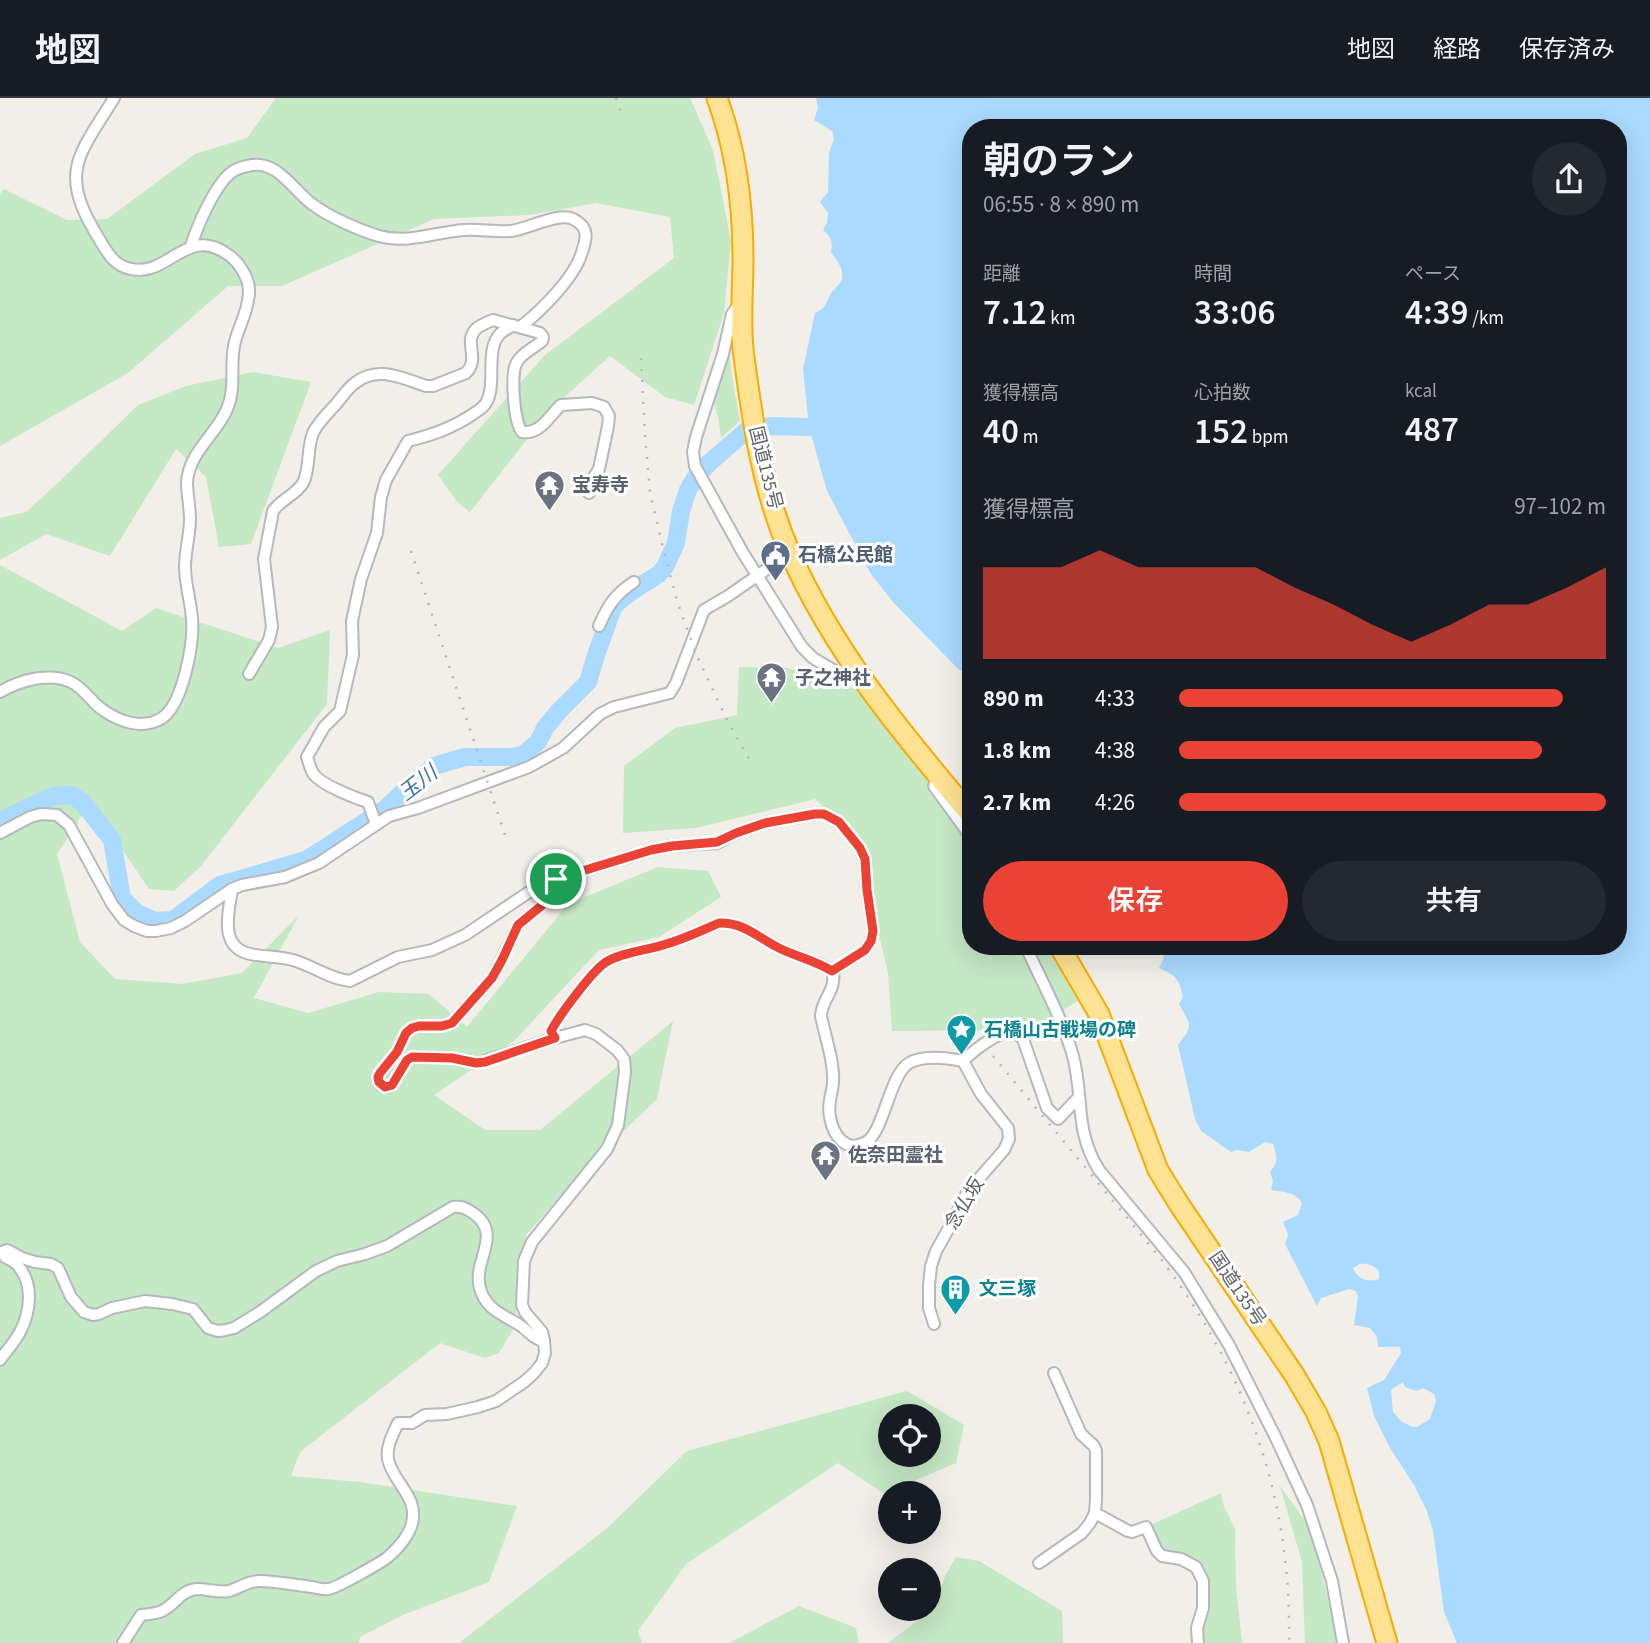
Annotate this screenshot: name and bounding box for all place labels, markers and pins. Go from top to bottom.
temple icon: 宝寿寺 [532,468,566,512]
place label: 宝寿寺 [572,472,629,499]
public building icon: 石橋公民館 [758,538,792,582]
place label: 石橋公民館 [798,542,893,569]
temple icon: 子之神社 [755,661,789,705]
place label: 子之神社 [795,665,871,692]
pin [526,849,586,909]
place icon: 石橋山古戦場の碑 [944,1013,978,1057]
place label: 石橋山古戦場の碑 [984,1017,1136,1044]
temple icon: 佐奈田霊社 [808,1138,842,1182]
place label: 佐奈田霊社 [848,1142,943,1169]
building icon: 文三塚 [939,1272,973,1316]
place label: 文三塚 [979,1276,1036,1303]

